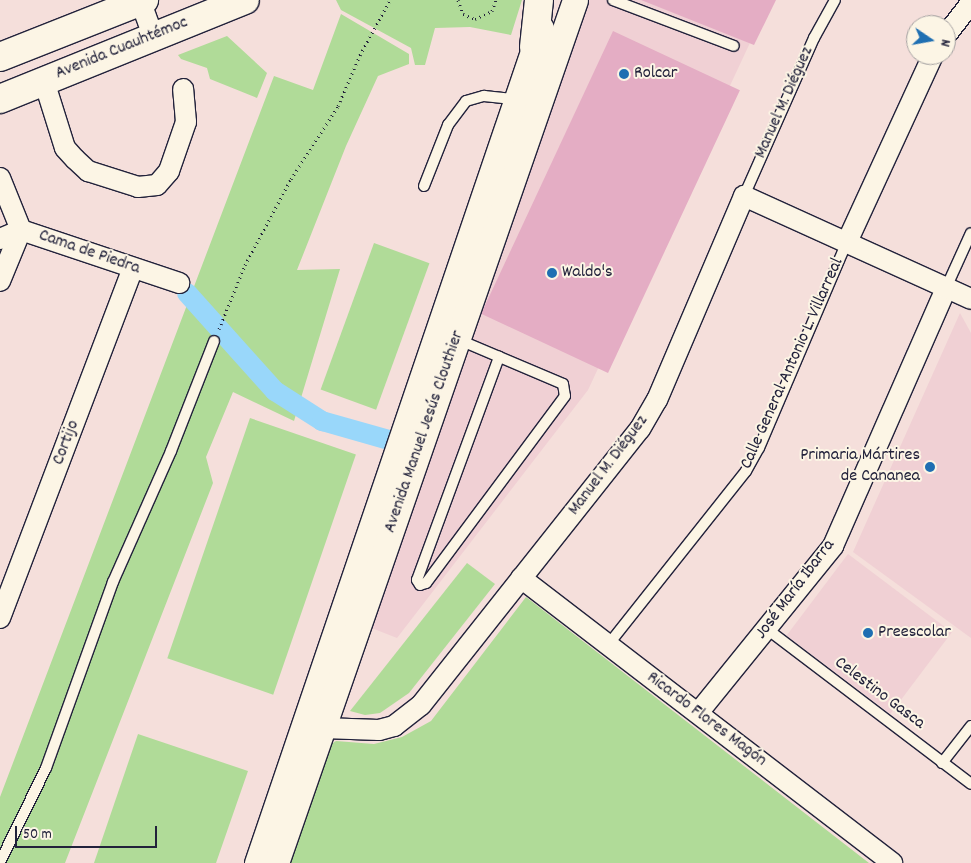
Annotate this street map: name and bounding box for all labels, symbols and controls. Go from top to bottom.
street label: Avenida Cuauhtémoc [53,13,191,85]
north arrow [906,15,956,65]
text: N [934,37,955,48]
street label: Manuel M. Diéguez [751,44,819,162]
place label: Rolcar [634,63,677,85]
marker: Rolcar [618,68,630,80]
street label: Cama de Piedra [36,226,142,280]
street label: Calle General Antonio L. Villarreal [737,255,849,473]
place label: Waldo's [562,262,613,284]
marker: Waldo's [546,267,558,279]
street label: Avenida Manuel Jesús Clouthier [380,328,470,536]
street label: Manuel M. Diéguez [564,412,654,520]
street label: Cortijo [49,418,85,468]
place label: Primaria Mártires de Cananea [800,446,920,488]
marker: Primaria Mártires de Cananea [924,461,936,473]
street label: José María Ibarra [752,536,840,644]
place label: Preescolar [878,622,951,644]
marker: Preescolar [862,627,874,639]
street label: Celestino Gasca [829,653,929,735]
street label: Ricardo Flores Magón [642,668,770,772]
scale bar [18,816,160,848]
text: 50 m [23,824,52,846]

